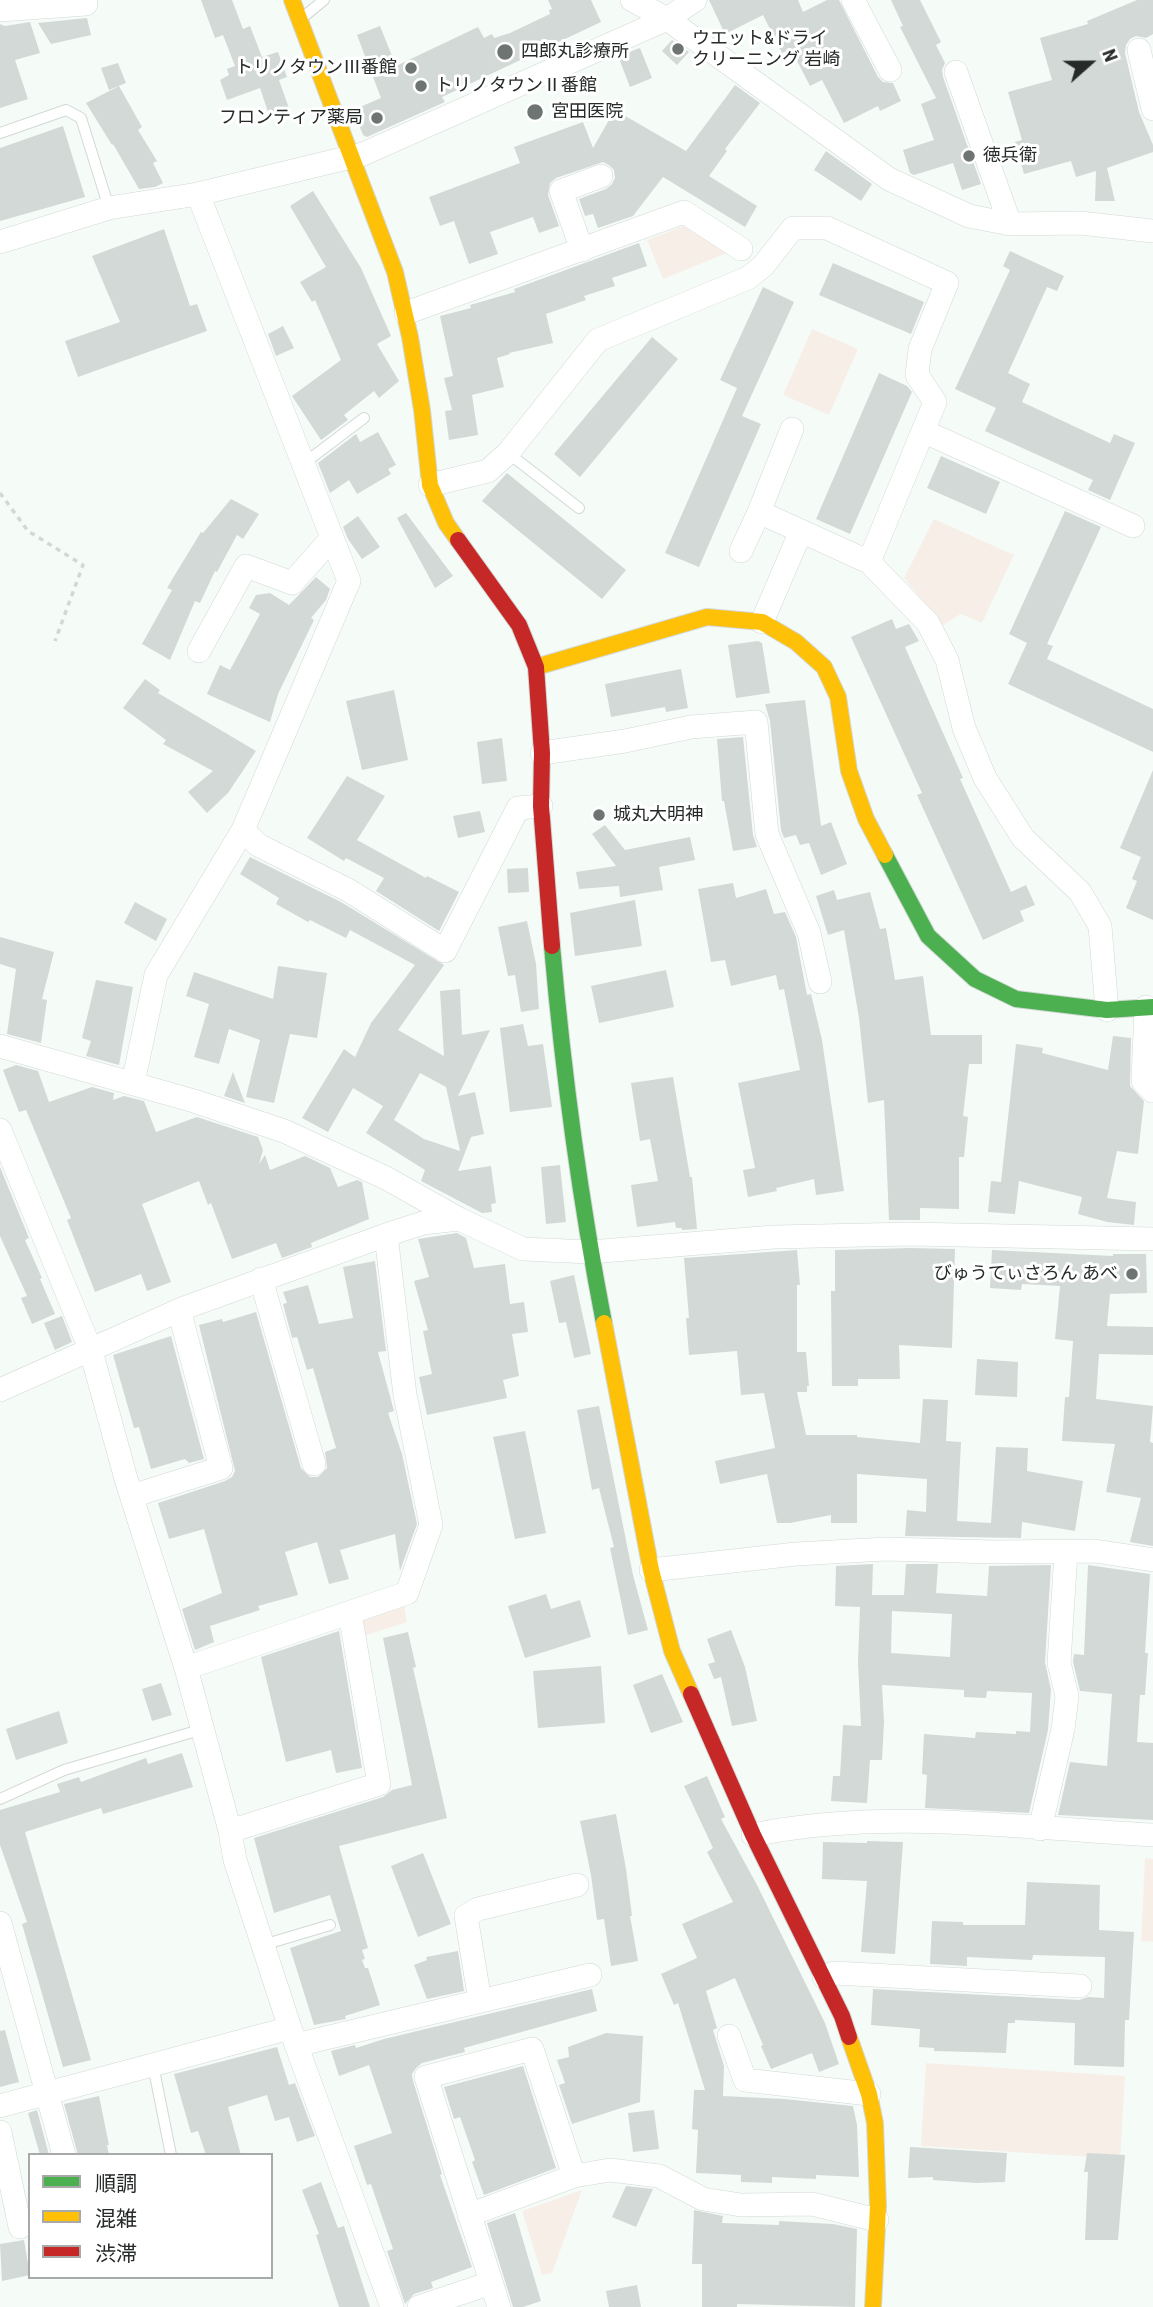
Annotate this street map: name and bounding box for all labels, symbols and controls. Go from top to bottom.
place label: ウエット&ドライ クリーニング 岩崎 [692,28,840,70]
north arrow [1055,28,1125,98]
place label: 四郎丸診療所 [521,41,629,63]
marker: ウエット&ドライ クリーニング 岩崎 [670,41,686,57]
marker: 四郎丸診療所 [495,42,515,62]
text: N [1097,46,1123,65]
place label: トリノタウンⅢ番館 [235,57,397,79]
marker: トリノタウンⅢ番館 [403,60,419,76]
place label: トリノタウンⅡ番館 [435,75,597,97]
marker: トリノタウンⅡ番館 [413,78,429,94]
place label: 宮田医院 [551,101,623,123]
marker: 宮田医院 [525,102,545,122]
place label: フロンティア薬局 [219,107,363,129]
marker: フロンティア薬局 [369,110,385,126]
place label: 徳兵衛 [983,145,1037,167]
marker: 徳兵衛 [961,148,977,164]
place label: 城丸大明神 [613,804,703,826]
marker: 城丸大明神 [591,807,607,823]
place label: びゅうてぃさろん あべ [934,1263,1118,1285]
marker: びゅうてぃさろん あべ [1124,1266,1140,1282]
legend [28,2153,273,2279]
text: 順調 [95,2172,137,2196]
text: 混雑 [95,2207,137,2231]
text: 渋滞 [95,2242,137,2266]

